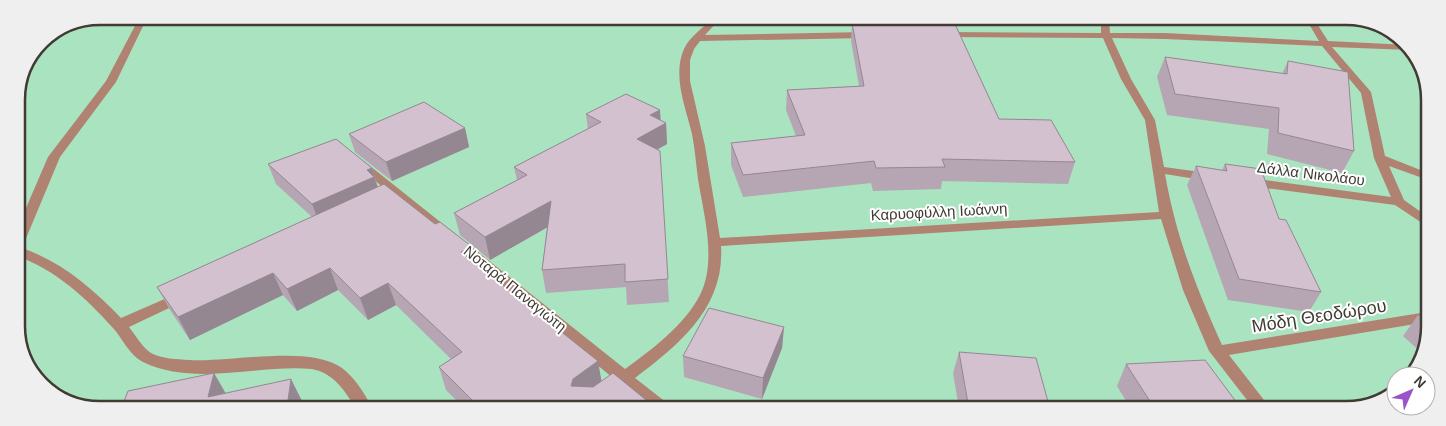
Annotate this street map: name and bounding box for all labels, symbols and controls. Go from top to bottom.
street label: Δάλλα Νικολάου [1256,158,1366,189]
street label: Καρυοφύλλη Ιωάννη [870,199,1008,224]
street label: Νοταρά Παναγιώτη [461,242,570,335]
street label: Μόδη Θεοδώρου [1250,295,1388,337]
north arrow [1386,366,1436,416]
text: N [1411,373,1429,391]

